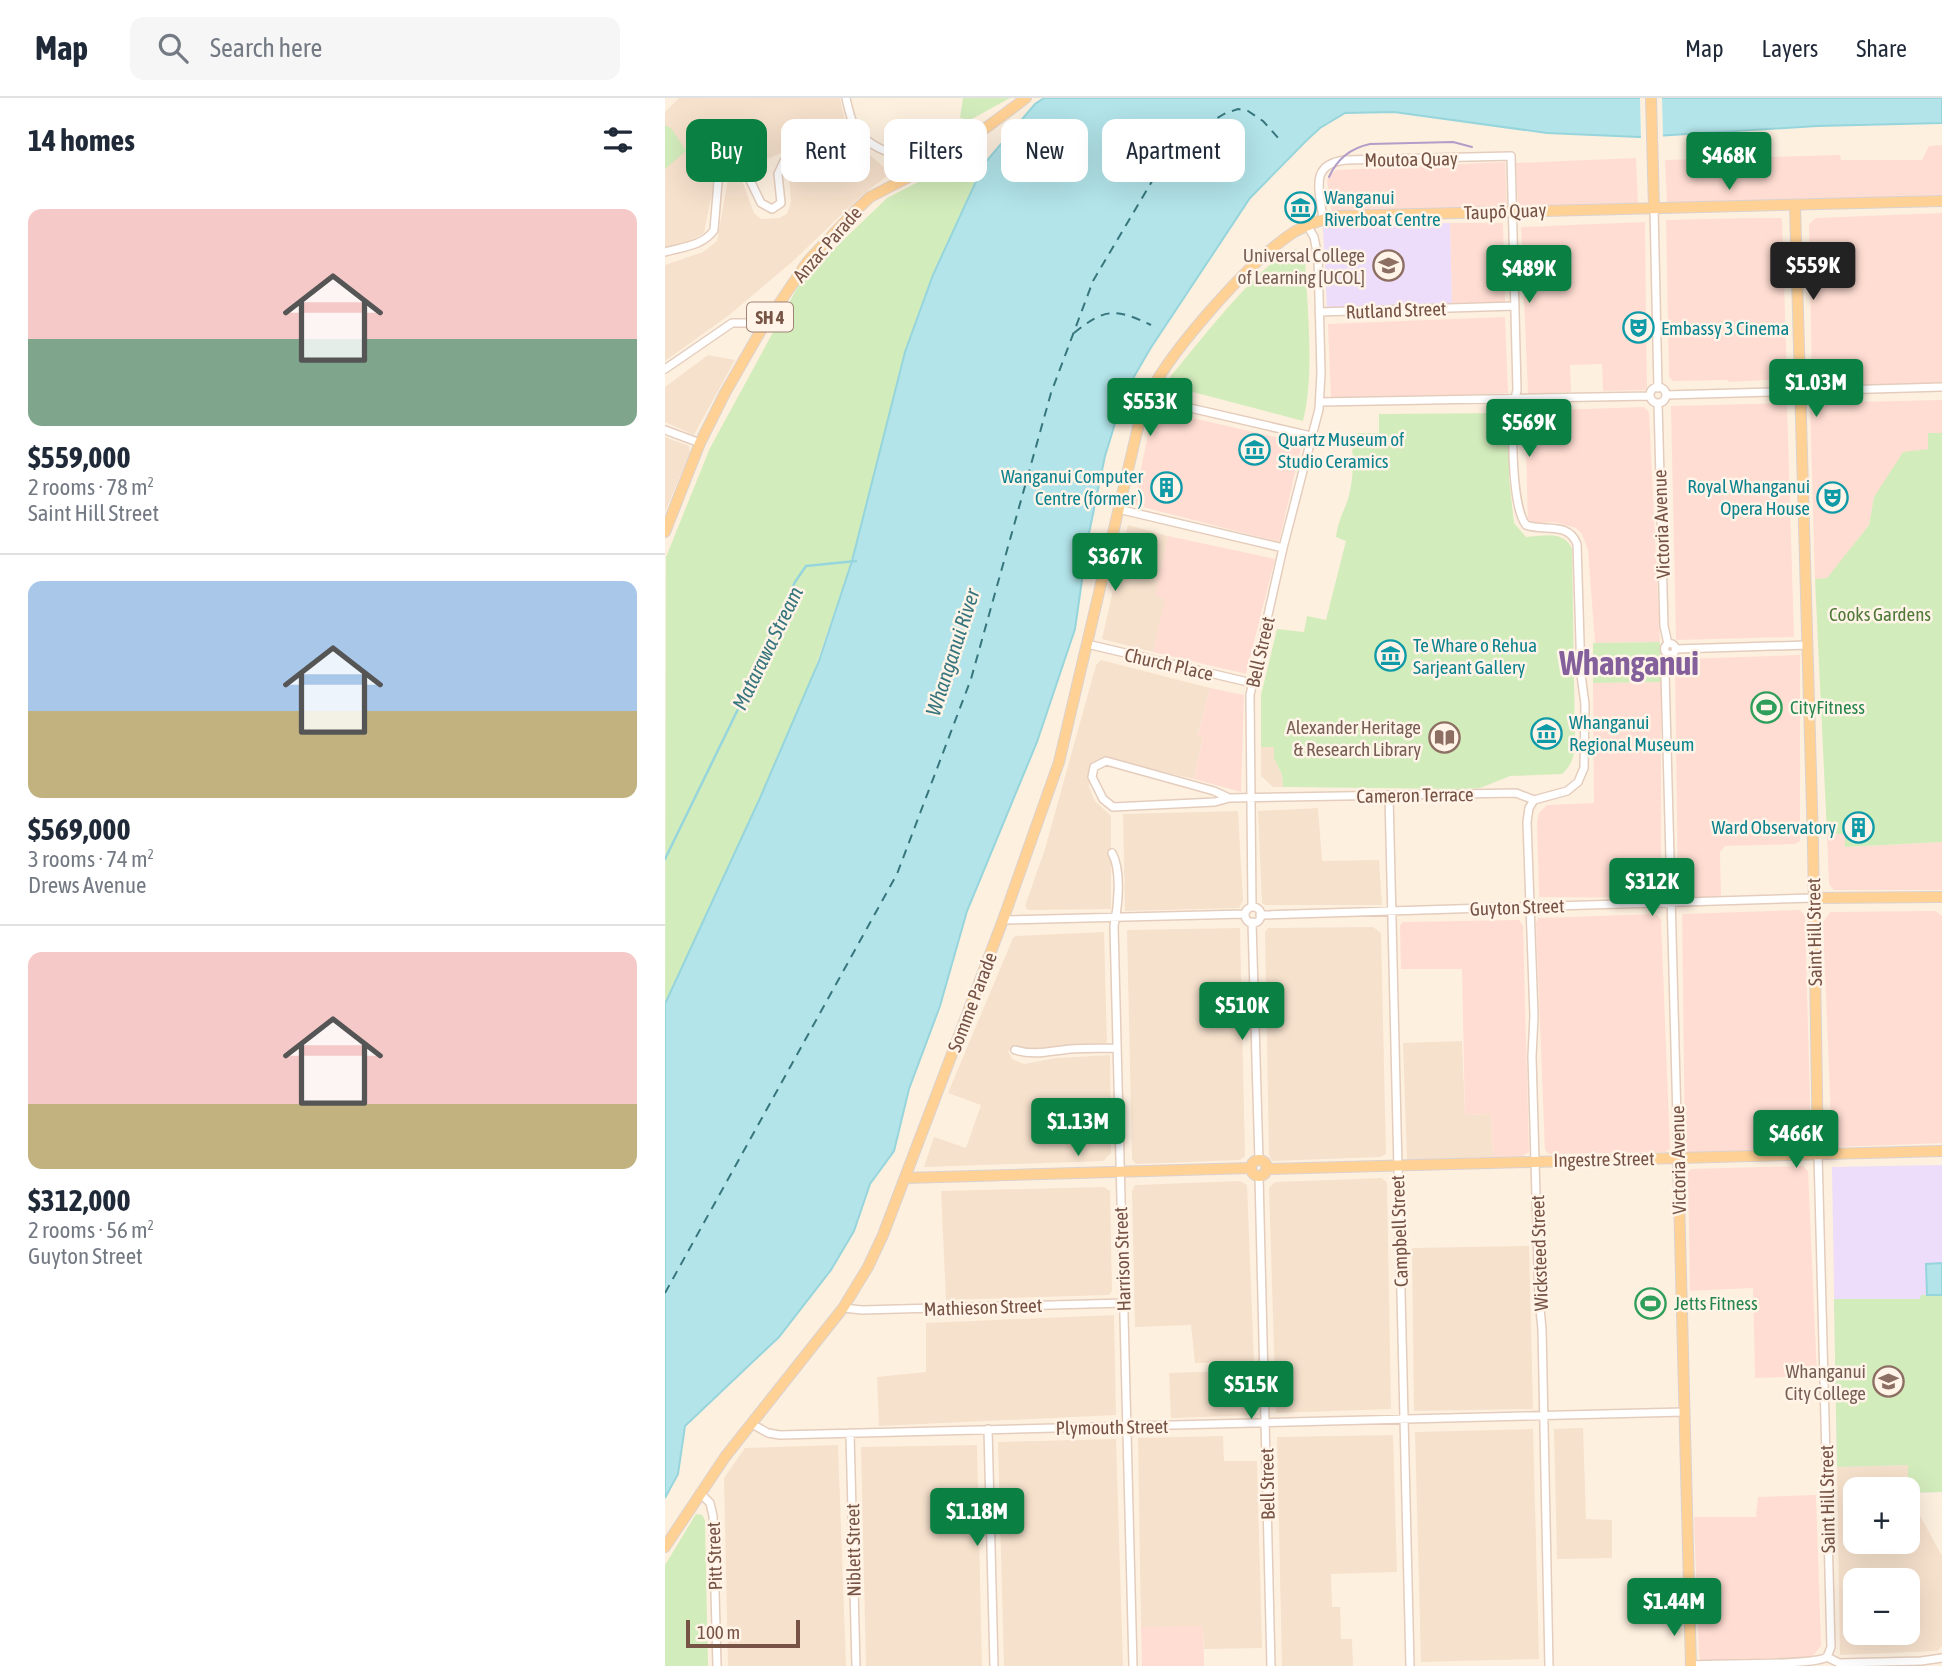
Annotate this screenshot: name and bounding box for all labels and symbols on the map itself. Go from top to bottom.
pin: $468K [1680,132,1778,192]
street label: Moutoa Quay [1364,147,1458,171]
place label: Wanganui Riverboat Centre [1324,186,1441,230]
museum icon: Wanganui Riverboat Centre [1284,191,1318,225]
street label: Taupō Quay [1463,199,1547,223]
street label: Anzac Parade [788,202,866,286]
pin: $559K [1764,242,1862,302]
place label: Universal College of Learning [UCOL] [1238,244,1365,288]
pin: $489K [1480,246,1578,305]
school or university icon: Universal College of Learning [UCOL] [1371,249,1405,283]
street label: Rutland Street [1345,297,1447,323]
road number: SH 4 [747,302,793,331]
theatre icon: Embassy 3 Cinema [1621,311,1655,345]
place label: Embassy 3 Cinema [1661,317,1789,339]
pin: $1.03M [1759,360,1873,419]
pin: $553K [1101,378,1199,438]
pin: $569K [1480,400,1578,459]
place label: Quartz Museum of Studio Ceramics [1278,428,1404,472]
museum icon: Quartz Museum of Studio Ceramics [1238,433,1272,467]
place label: Wanganui Computer Centre (former ) [1001,465,1143,509]
street label: Victoria Avenue [1648,469,1674,579]
building icon: Wanganui Computer Centre (former ) [1149,470,1183,504]
place label: Royal Whanganui Opera House [1687,475,1810,519]
theatre icon: Royal Whanganui Opera House [1816,480,1850,514]
pin: $367K [1066,533,1164,593]
water label: Matarawa Stream [727,582,807,714]
water label: Whanganui River [920,585,984,719]
park label: Cooks Gardens [1829,603,1931,625]
street label: Bell Street [1241,614,1279,690]
place label: Te Whare o Rehua Sarjeant Gallery [1413,634,1537,678]
museum icon: Te Whare o Rehua Sarjeant Gallery [1373,639,1407,673]
street label: Church Place [1123,643,1215,685]
district label: Whanganui [1558,644,1699,682]
sports icon: CityFitness [1750,690,1784,724]
place label: CityFitness [1790,696,1865,718]
place label: Whanganui Regional Museum [1569,711,1694,755]
place label: Alexander Heritage & Research Library [1286,716,1421,760]
museum icon: Whanganui Regional Museum [1529,716,1563,750]
library icon: Alexander Heritage & Research Library [1427,721,1461,755]
street label: Cameron Terrace [1356,783,1474,807]
building icon: Ward Observatory [1842,810,1876,844]
place label: Ward Observatory [1712,816,1836,838]
pin: $312K [1603,858,1701,918]
street label: Saint Hill Street [1802,878,1826,986]
street label: Guyton Street [1469,894,1565,920]
street label: Somme Parade [943,949,1001,1055]
pin: $510K [1193,982,1291,1042]
pin: $1.13M [1021,1098,1135,1158]
street label: Victoria Avenue [1666,1105,1690,1215]
pin: $466K [1747,1110,1845,1170]
street label: Ingestre Street [1553,1147,1655,1171]
street label: Campbell Street [1386,1175,1412,1287]
street label: Wicksteed Street [1526,1195,1552,1311]
street label: Harrison Street [1109,1206,1135,1312]
sports icon: Jetts Fitness [1634,1286,1668,1320]
place label: Jetts Fitness [1674,1292,1758,1314]
street label: Mathieson Street [923,1294,1043,1320]
place label: Whanganui City College [1785,1360,1866,1404]
pin: $515K [1202,1362,1300,1421]
school or university icon: Whanganui City College [1872,1365,1906,1399]
street label: Plymouth Street [1055,1415,1169,1439]
street label: Saint Hill Street [1815,1445,1839,1553]
street label: Bell Street [1255,1448,1279,1520]
pin: $1.18M [920,1488,1034,1548]
street label: Niblett Street [841,1503,865,1597]
street label: Pitt Street [702,1521,726,1591]
pin: $1.44M [1617,1578,1731,1638]
scale bar [686,1617,800,1649]

